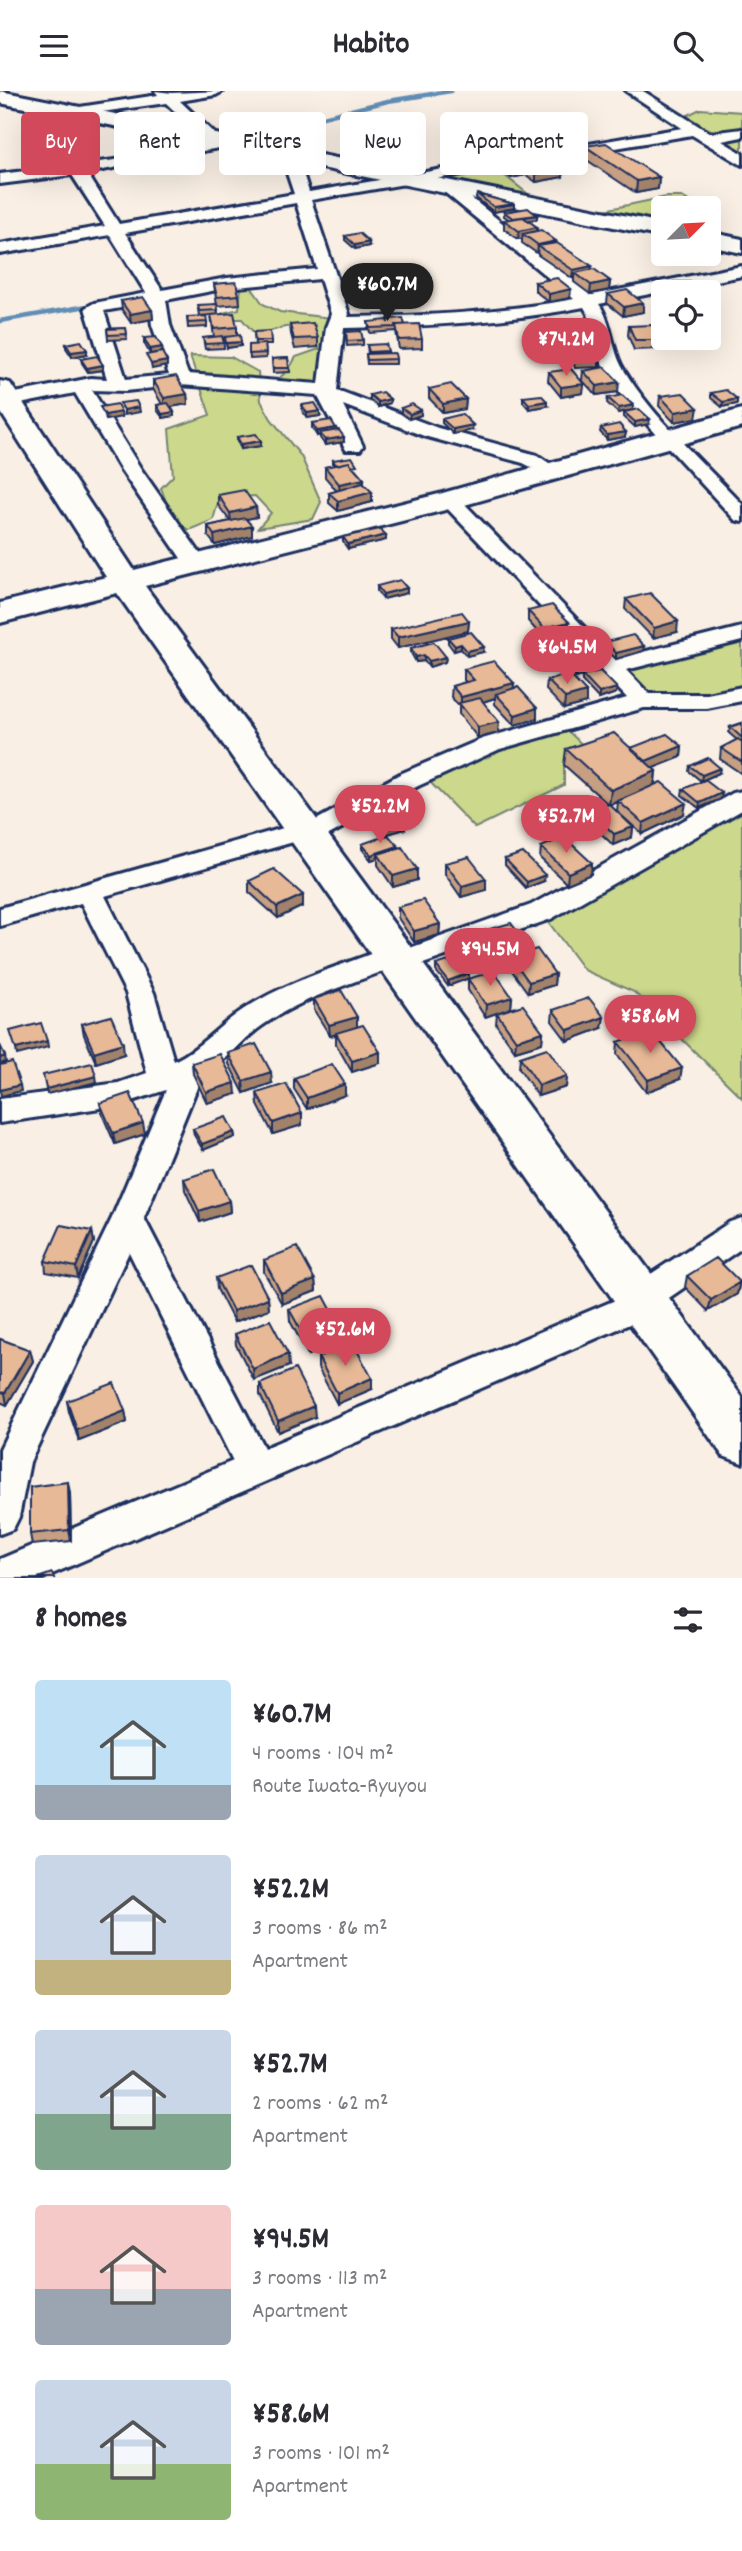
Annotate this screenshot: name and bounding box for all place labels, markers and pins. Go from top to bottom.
pin: ¥60.7M [330,264,444,323]
pin: ¥74.2M [509,319,623,378]
pin: ¥64.5M [510,627,624,686]
pin: ¥52.2M [323,785,437,845]
pin: ¥52.7M [509,795,623,855]
pin: ¥94.5M [433,929,547,988]
pin: ¥58.6M [593,995,707,1055]
pin: ¥52.6M [288,1309,402,1368]

